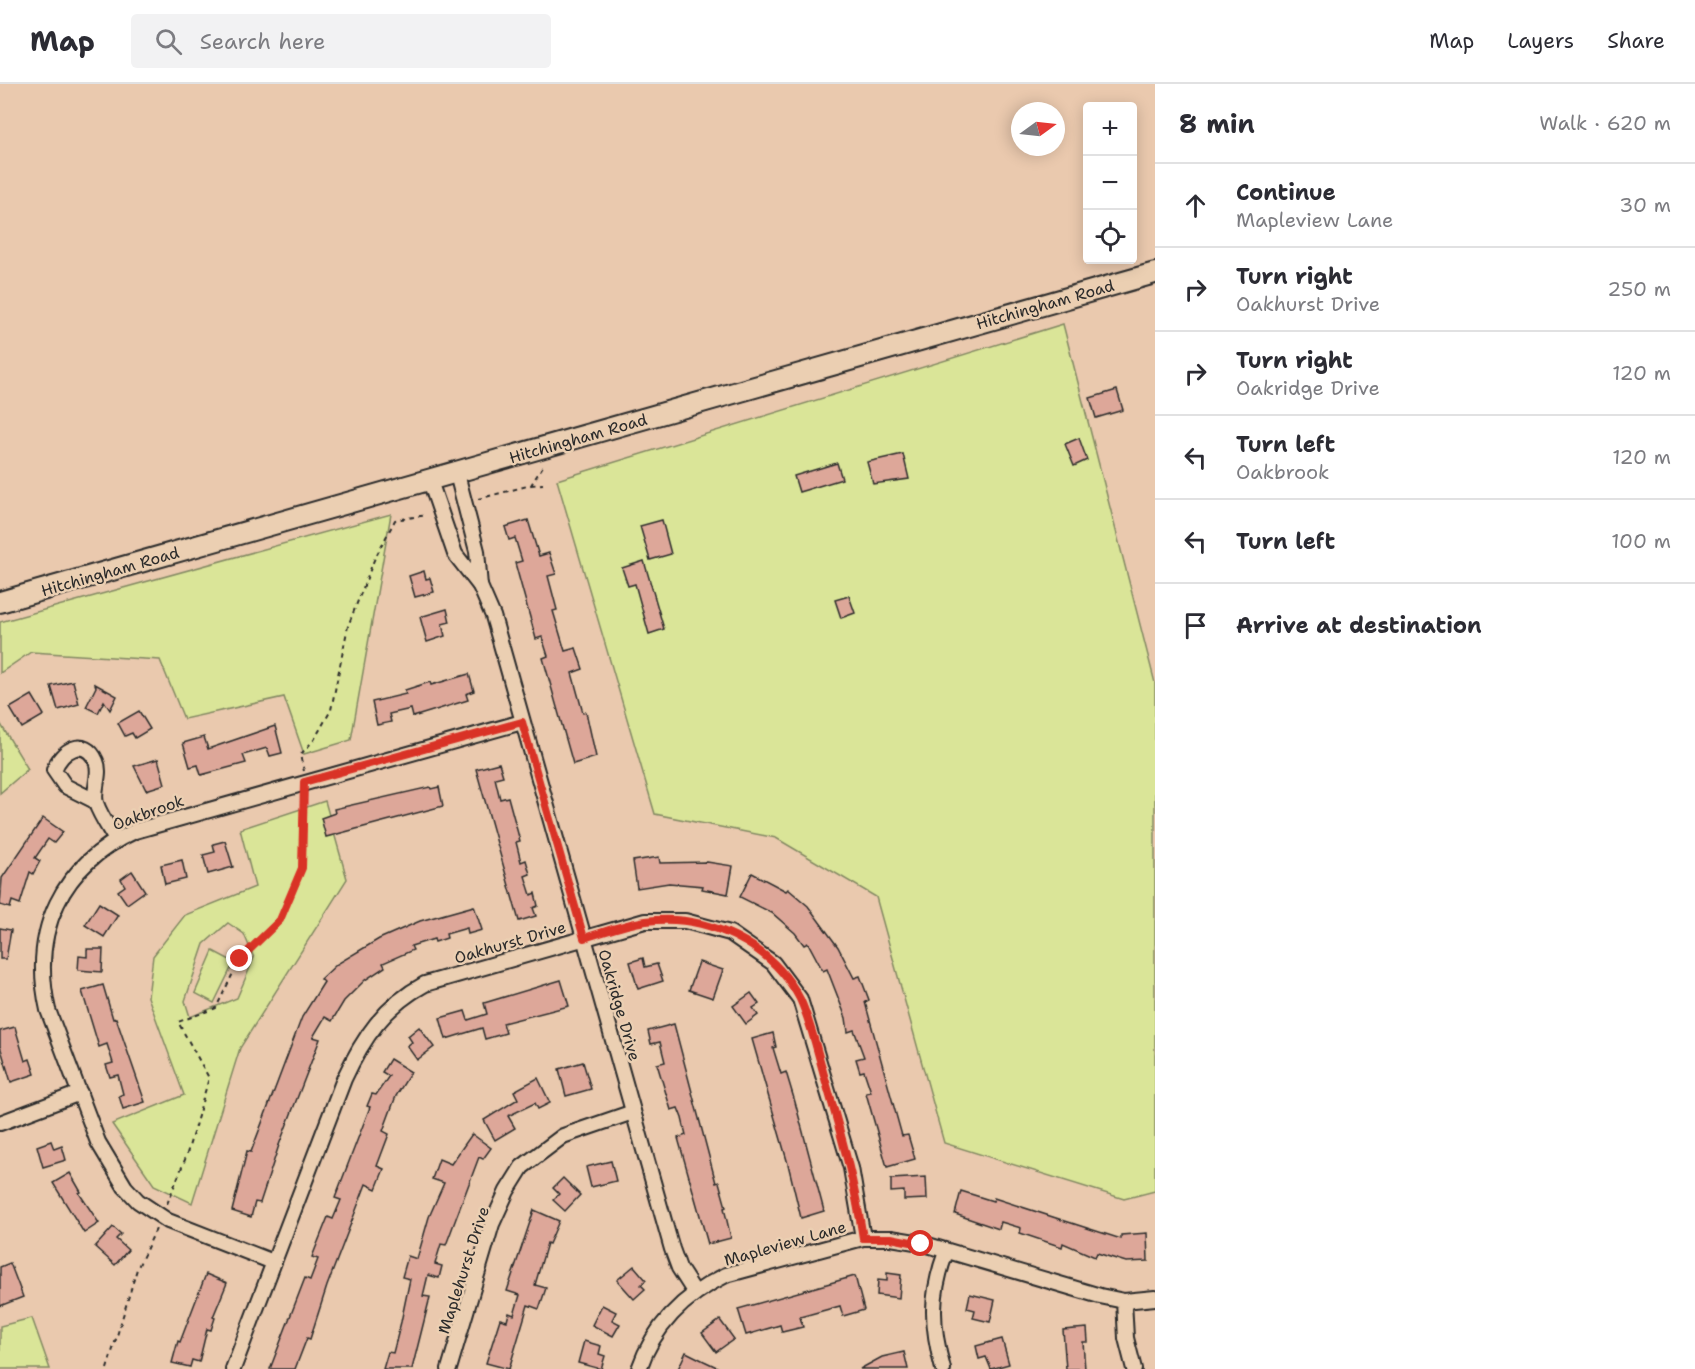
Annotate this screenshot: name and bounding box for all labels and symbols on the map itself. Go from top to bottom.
north arrow [1011,102,1065,156]
street label: Hitchingham Road [974,275,1117,334]
street label: Hitchingham Road [507,409,650,468]
street label: Hitchingham Road [39,542,182,601]
street label: Oakbrook [109,790,187,835]
street label: Oakhurst Drive [452,916,568,968]
route end [226,945,252,971]
street label: Oakridge Drive [594,947,645,1063]
street label: Maplehurst Drive [433,1204,494,1337]
street label: Mapleview Lane [722,1216,849,1271]
route start [907,1230,933,1256]

